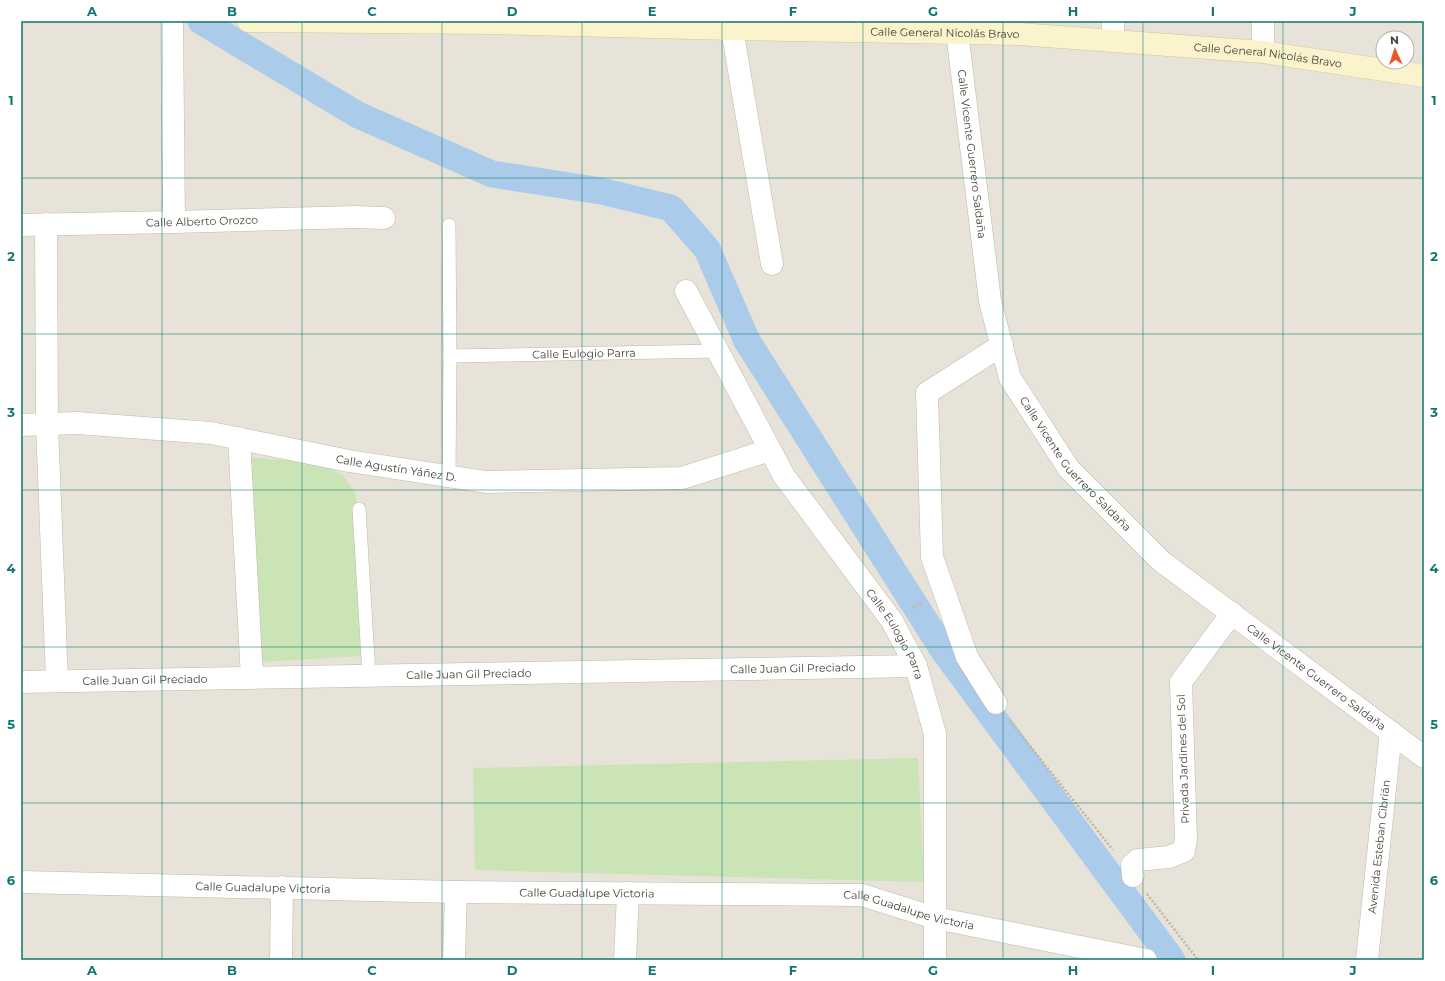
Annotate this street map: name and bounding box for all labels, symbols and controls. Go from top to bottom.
text: A [86,3,98,19]
text: B [227,3,237,19]
text: C [367,3,377,19]
text: D [507,3,518,19]
text: E [648,3,657,19]
text: F [789,3,797,19]
text: G [928,3,938,19]
text: H [1068,3,1078,19]
text: I [1211,3,1215,19]
text: J [1348,3,1357,19]
street label: Calle General Nicolás Bravo [870,24,1020,41]
north arrow [1375,30,1415,70]
text: N [1390,33,1399,47]
street label: Calle General Nicolás Bravo [1193,40,1343,71]
street label: Calle Vicente Guerrero Saldaña [955,69,989,239]
text: 1 [8,92,14,108]
text: 1 [1431,92,1437,108]
street label: Calle Alberto Orozco [146,213,258,230]
text: 2 [7,248,15,264]
text: 2 [1430,248,1438,264]
street label: Calle Eulogio Parra [532,346,636,361]
street label: Calle Vicente Guerrero Saldaña [1017,394,1134,534]
text: 3 [6,404,15,420]
text: 3 [1429,404,1438,420]
street label: Calle Agustín Yáñez D. [335,451,458,484]
text: 4 [7,560,16,576]
text: 4 [1430,560,1439,576]
street label: Calle Eulogio Parra [863,586,926,681]
street label: Calle Vicente Guerrero Saldaña [1244,620,1389,733]
street label: Calle Juan Gil Preciado [730,660,856,676]
street label: Calle Juan Gil Preciado [406,666,532,682]
street label: Calle Juan Gil Preciado [82,672,208,688]
street label: Privada Jardines del Sol [1174,694,1192,824]
text: 5 [7,716,15,732]
text: 5 [1430,716,1438,732]
street label: Avenida Esteban Cibrián [1365,779,1393,914]
text: 6 [7,872,16,888]
text: 6 [1430,872,1439,888]
street label: Calle Guadalupe Victoria [195,879,331,896]
street label: Calle Guadalupe Victoria [519,885,655,900]
street label: Calle Guadalupe Victoria [843,888,976,933]
text: A [86,962,98,978]
text: B [227,962,237,978]
text: C [367,962,377,978]
text: D [507,962,518,978]
text: E [648,962,657,978]
text: F [789,962,797,978]
text: G [928,962,938,978]
text: H [1068,962,1078,978]
text: I [1211,962,1215,978]
text: J [1348,962,1357,978]

